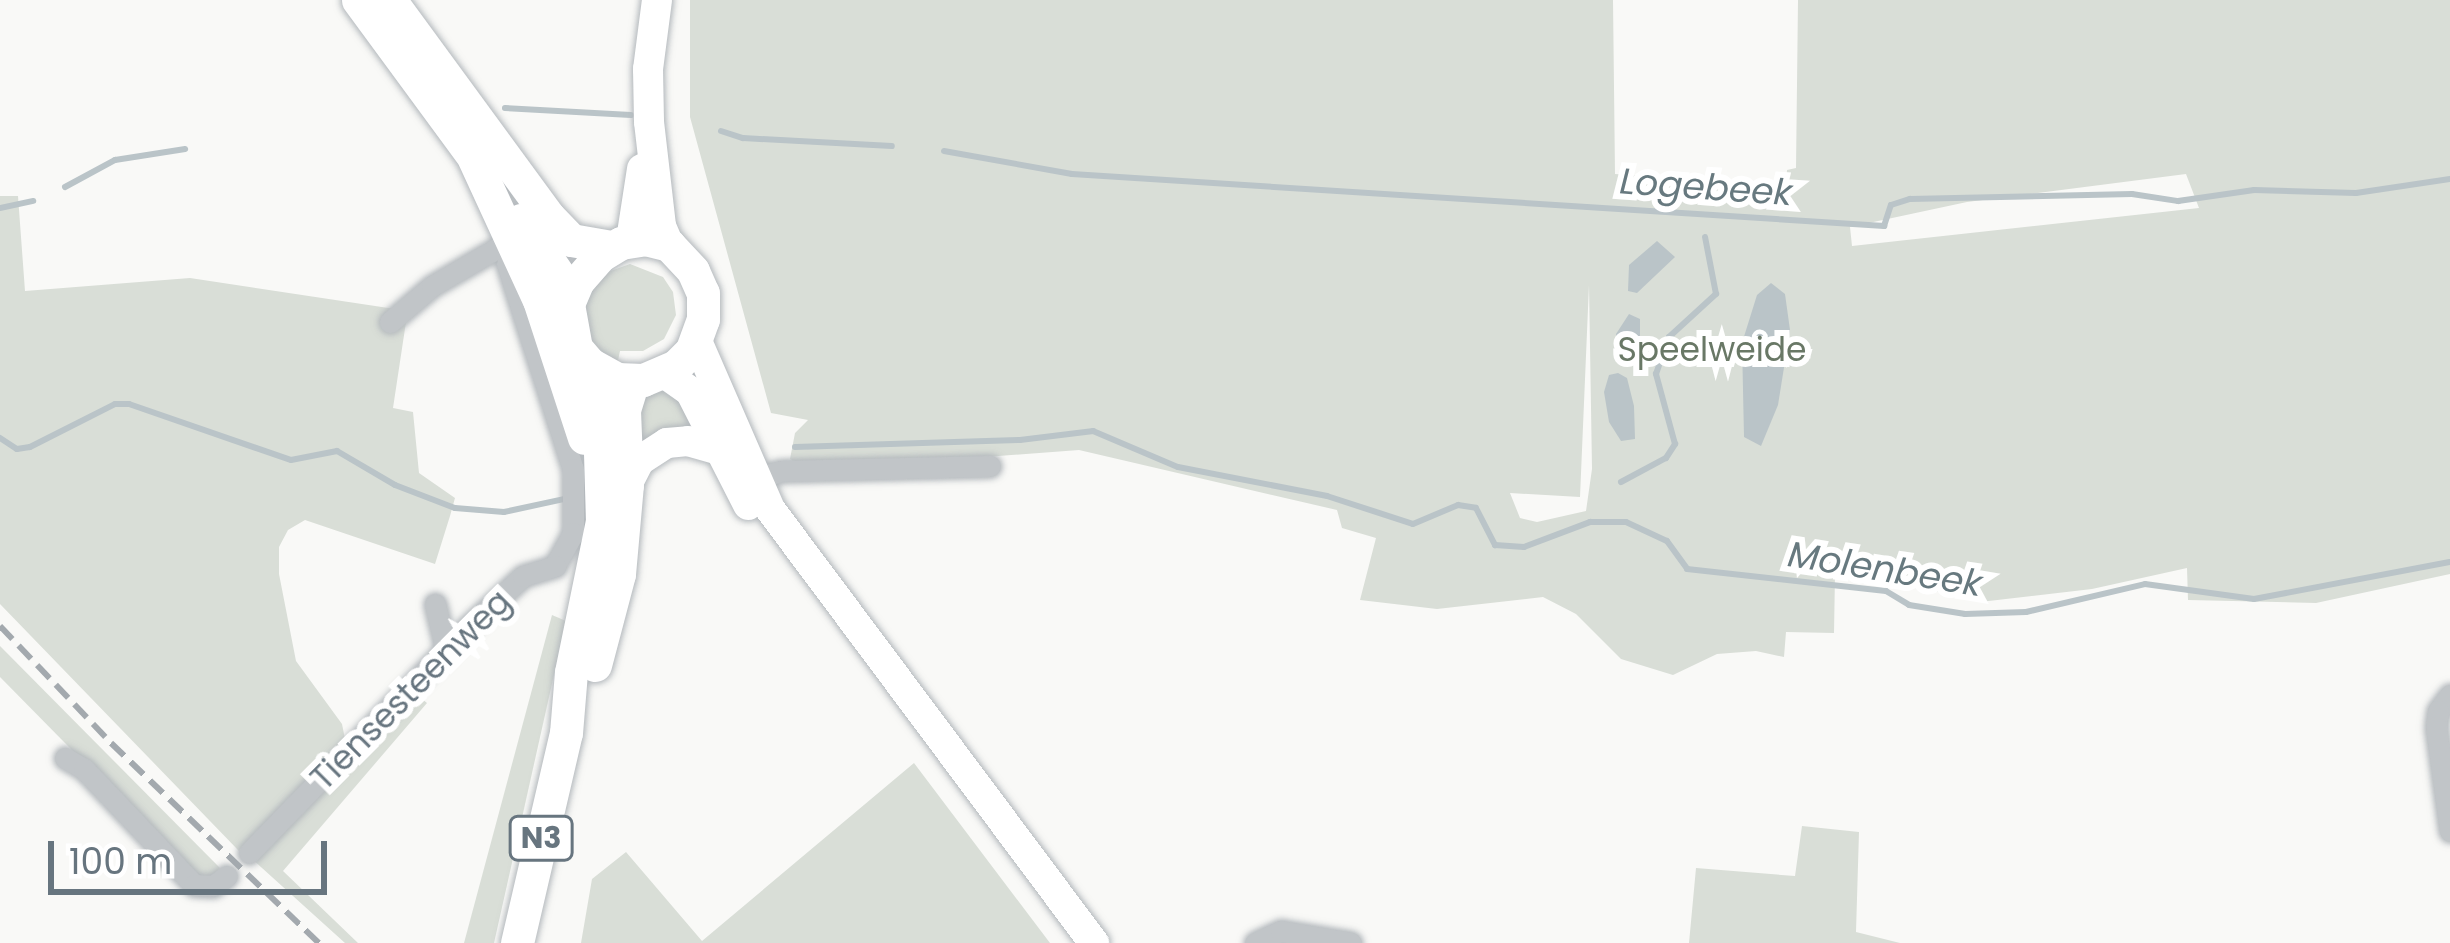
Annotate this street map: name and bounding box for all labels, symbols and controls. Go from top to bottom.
water label: Logebeek [1618,159,1794,215]
park label: Speelweide [1617,330,1807,370]
water label: Molenbeek [1785,532,1985,606]
street label: Tiensesteenweg [303,582,519,798]
road number: N3 [508,814,574,862]
scale bar [54,817,333,891]
text: 100 m [69,836,172,887]

